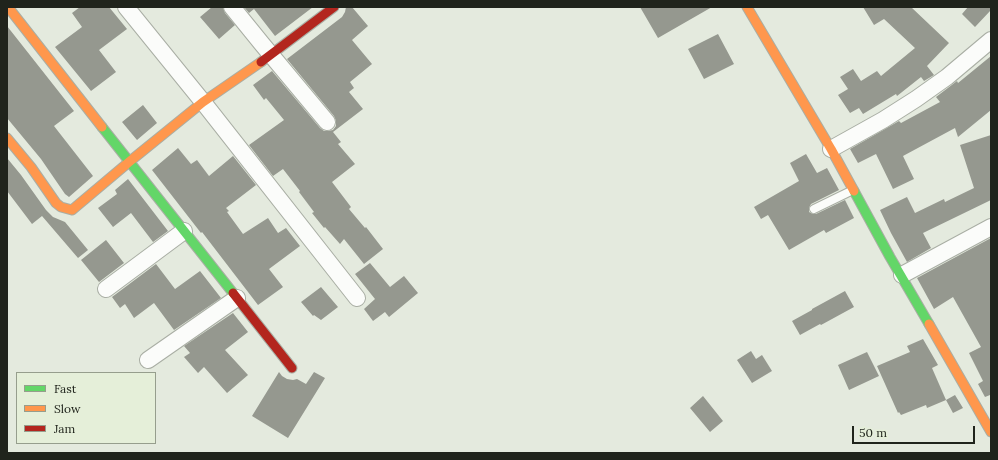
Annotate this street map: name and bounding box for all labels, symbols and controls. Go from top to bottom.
legend [16,372,156,444]
text: Fast [54,381,77,396]
text: Slow [54,401,81,416]
scale bar [854,418,977,444]
text: Jam [54,421,75,436]
text: 50 m [859,425,887,440]

